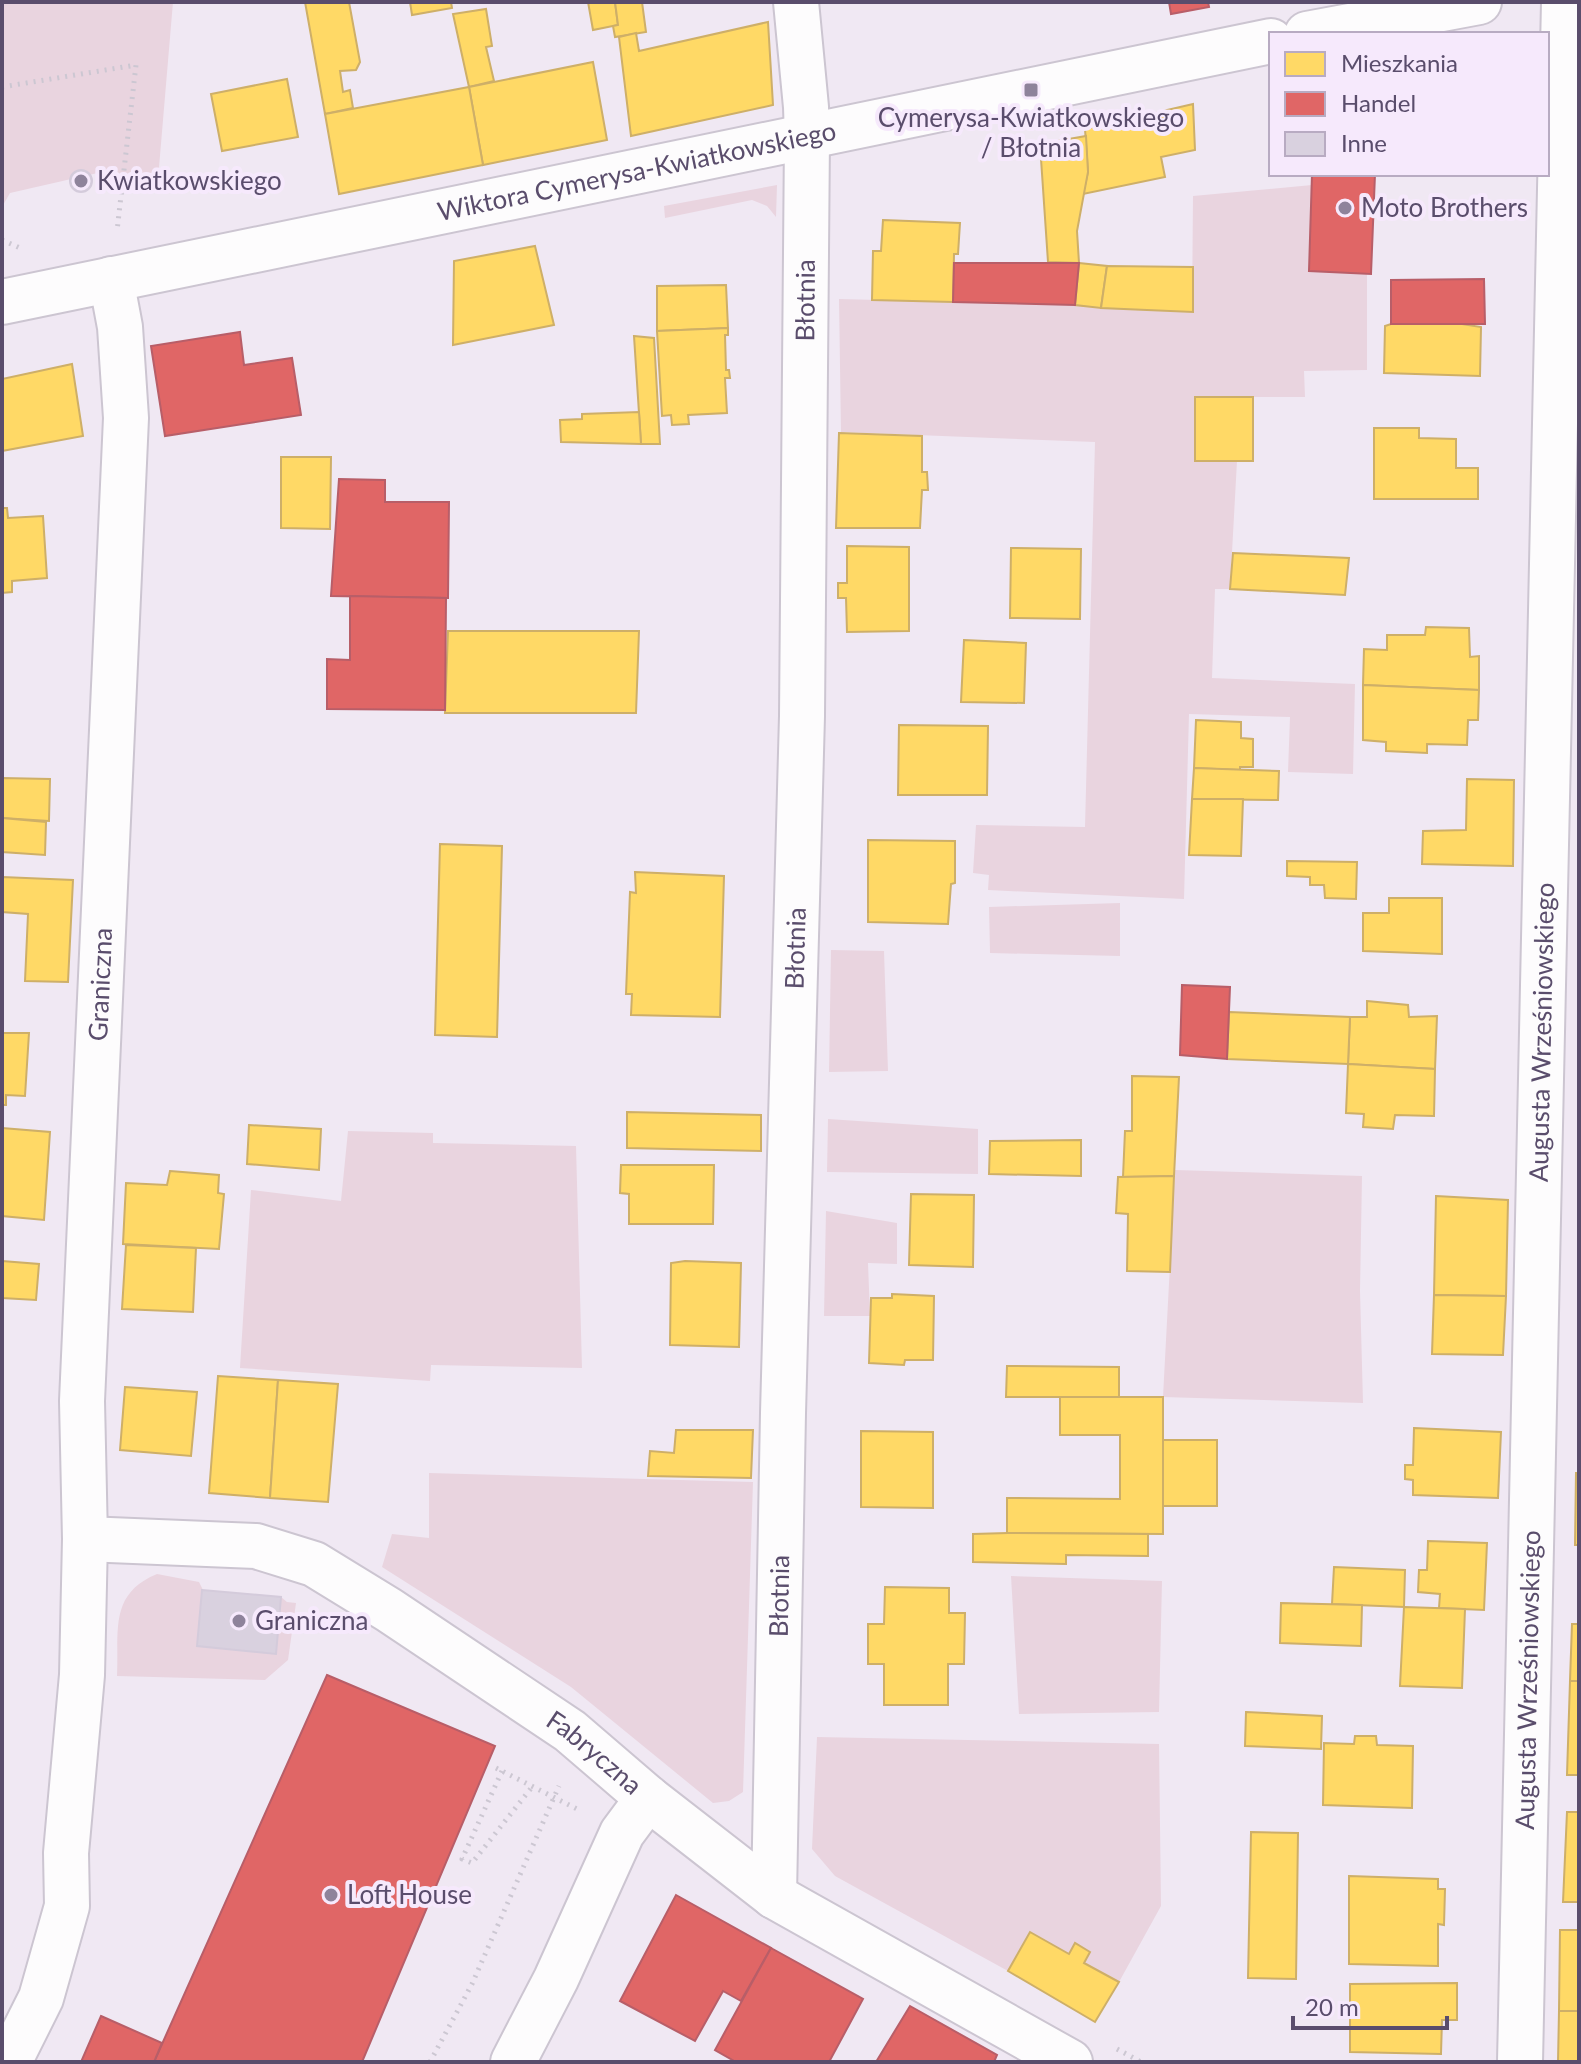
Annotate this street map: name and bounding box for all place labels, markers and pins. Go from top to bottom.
marker: Cymerysa-Kwiatkowskiego / Błotnia [1022,81,1040,99]
place label: Cymerysa-Kwiatkowskiego / Błotnia [878,101,1184,163]
place label: Kwiatkowskiego [97,164,282,196]
marker: Kwiatkowskiego [72,172,90,190]
place label: Moto Brothers [1361,191,1528,223]
marker: Moto Brothers [1336,199,1354,217]
place label: Graniczna [255,1604,368,1636]
marker: Graniczna [230,1612,248,1630]
place label: Loft House [347,1878,472,1910]
marker: Loft House [322,1886,340,1904]

